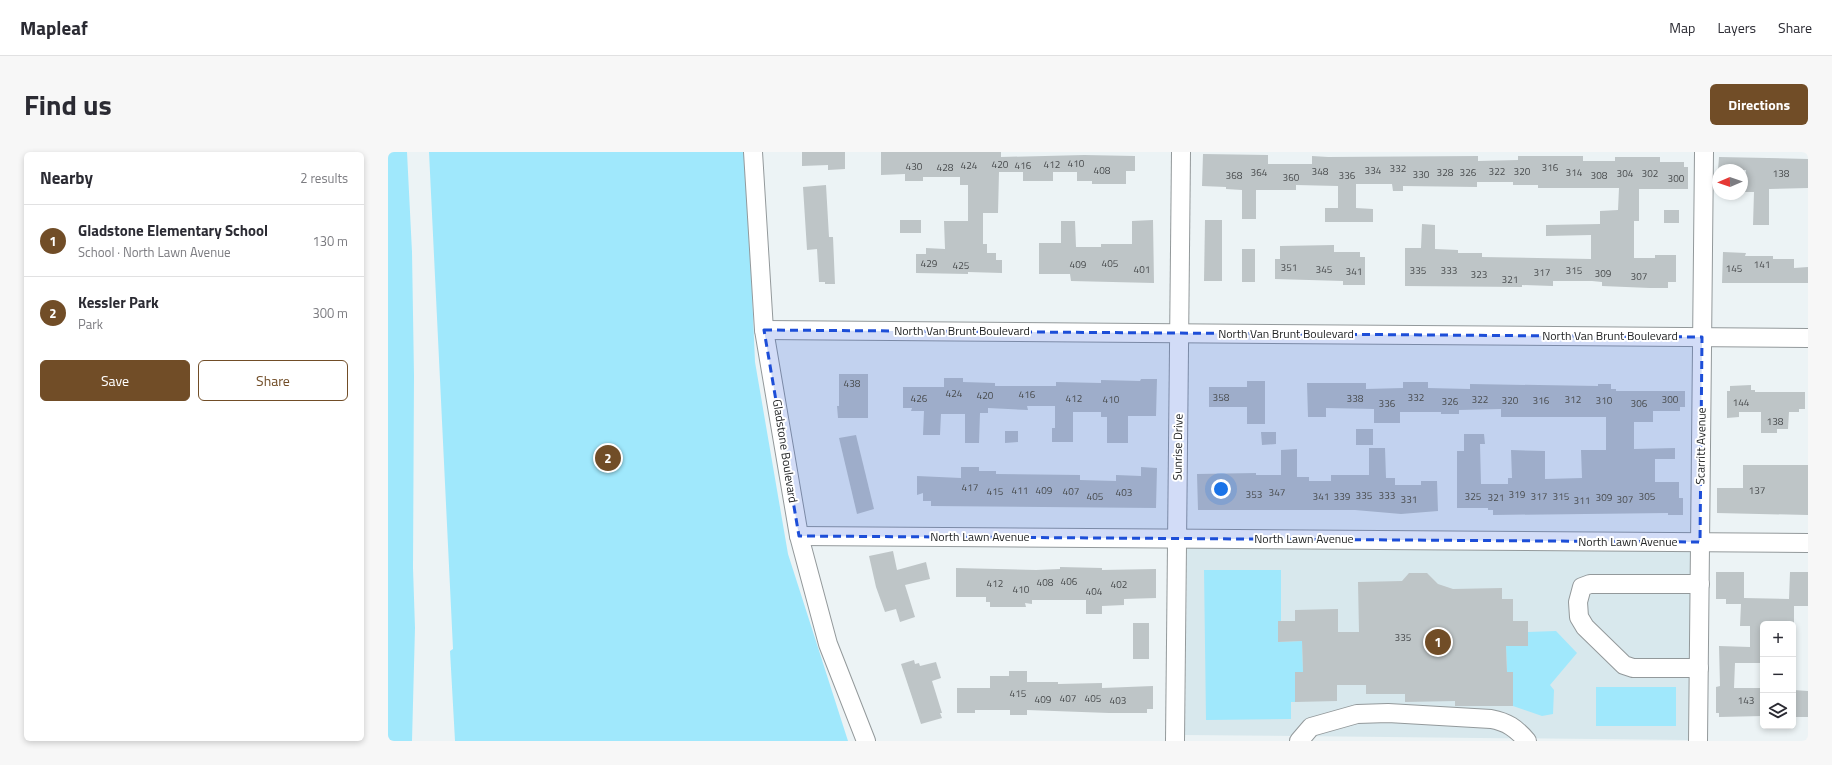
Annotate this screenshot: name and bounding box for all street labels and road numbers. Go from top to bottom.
street label: North Van Brunt Boulevard [894,321,1030,340]
street label: North Van Brunt Boulevard [1218,324,1354,343]
street label: North Van Brunt Boulevard [1542,326,1678,345]
street label: Gladstone Boulevard [768,398,803,504]
street label: Scarritt Avenue [1690,407,1711,485]
street label: Sunrise Drive [1167,414,1188,480]
street label: North Lawn Avenue [930,527,1030,546]
street label: North Lawn Avenue [1254,529,1354,548]
street label: North Lawn Avenue [1578,532,1678,551]

